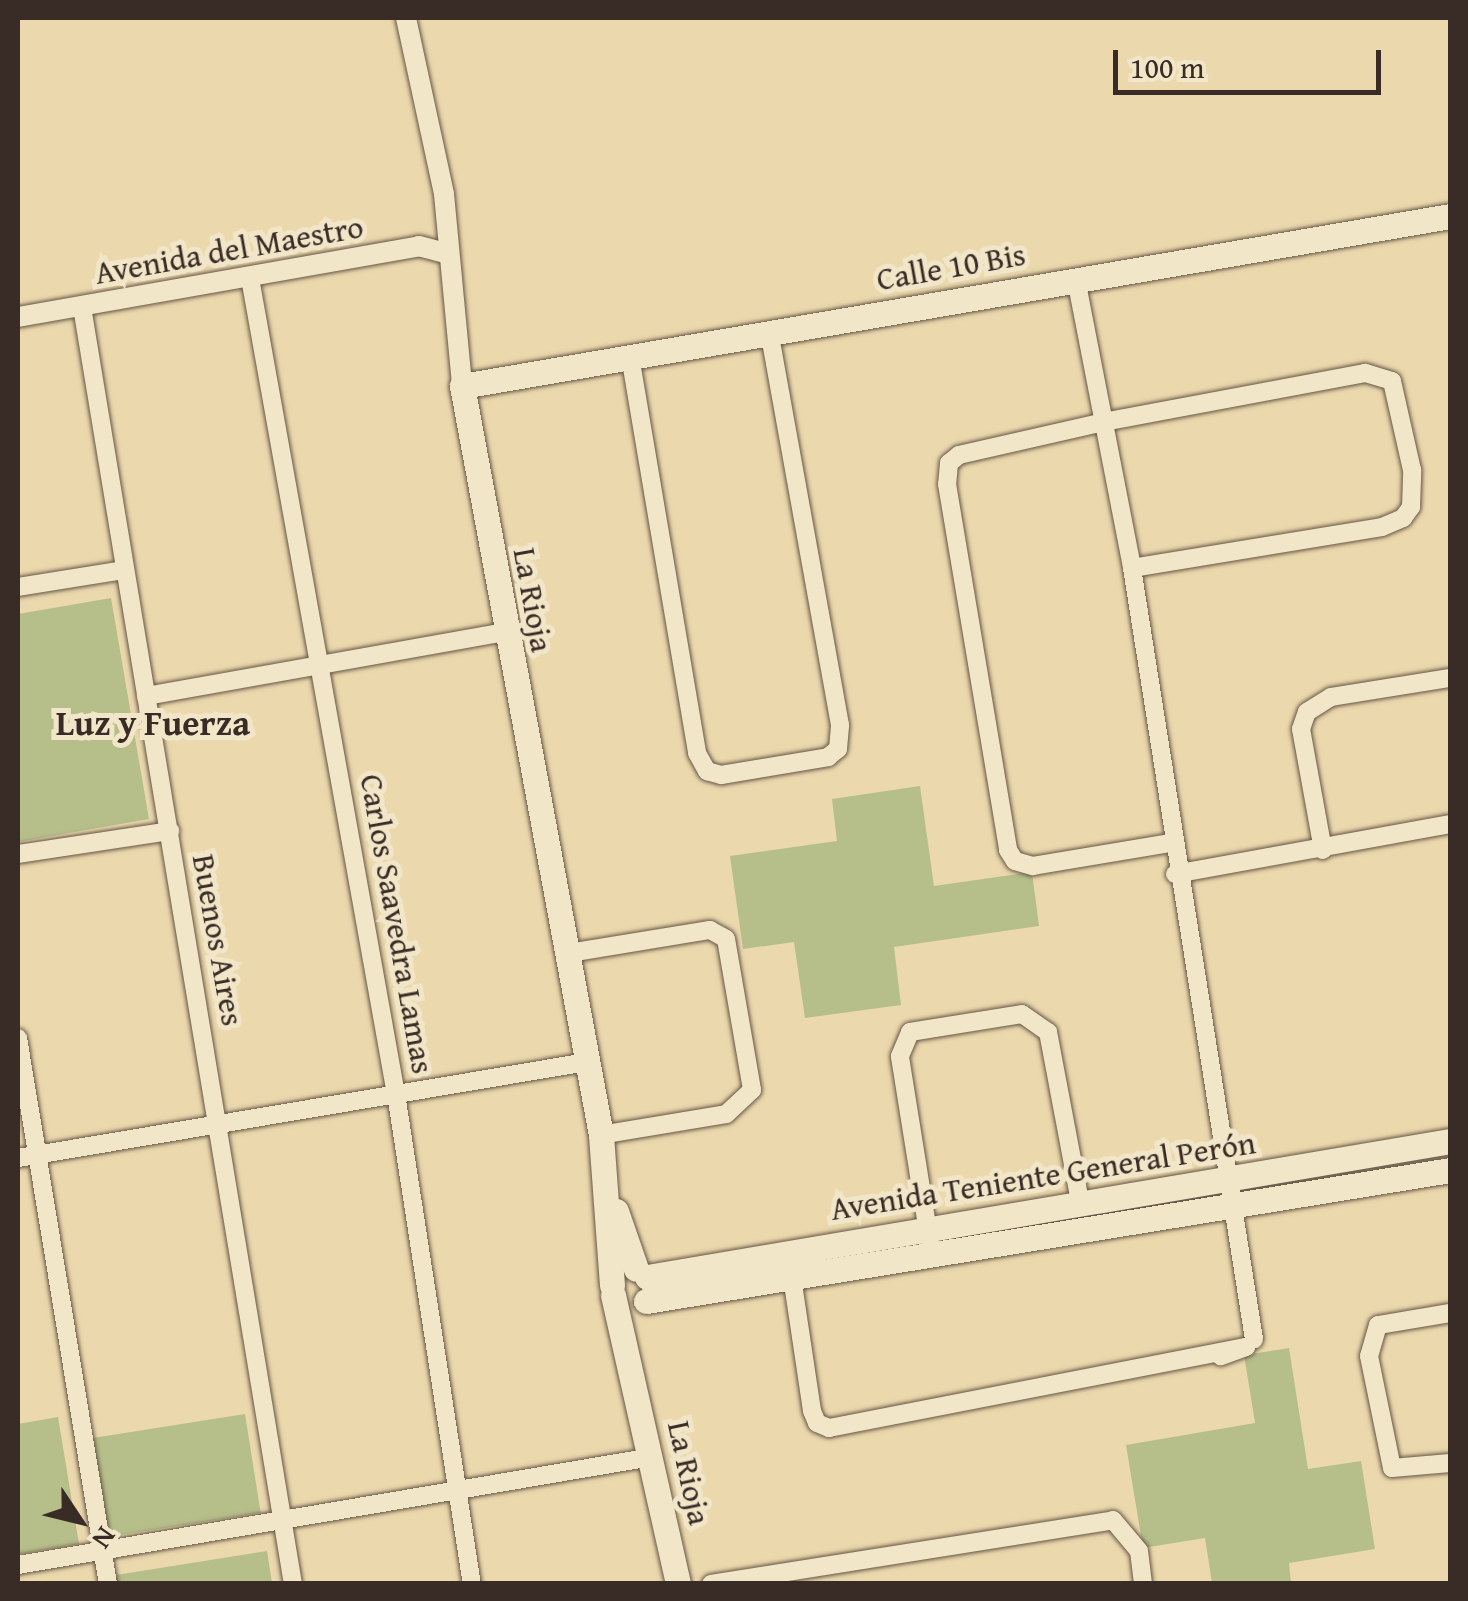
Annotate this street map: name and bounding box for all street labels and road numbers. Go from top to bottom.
street label: Avenida del Maestro [92,207,366,293]
street label: Calle 10 Bis [874,235,1028,299]
street label: La Rioja [505,545,561,655]
street label: Carlos Saavedra Lamas [352,771,442,1077]
street label: Buenos Aires [184,851,252,1029]
street label: Avenida Teniente General Perón [828,1123,1258,1229]
street label: La Rioja [659,1418,719,1528]

